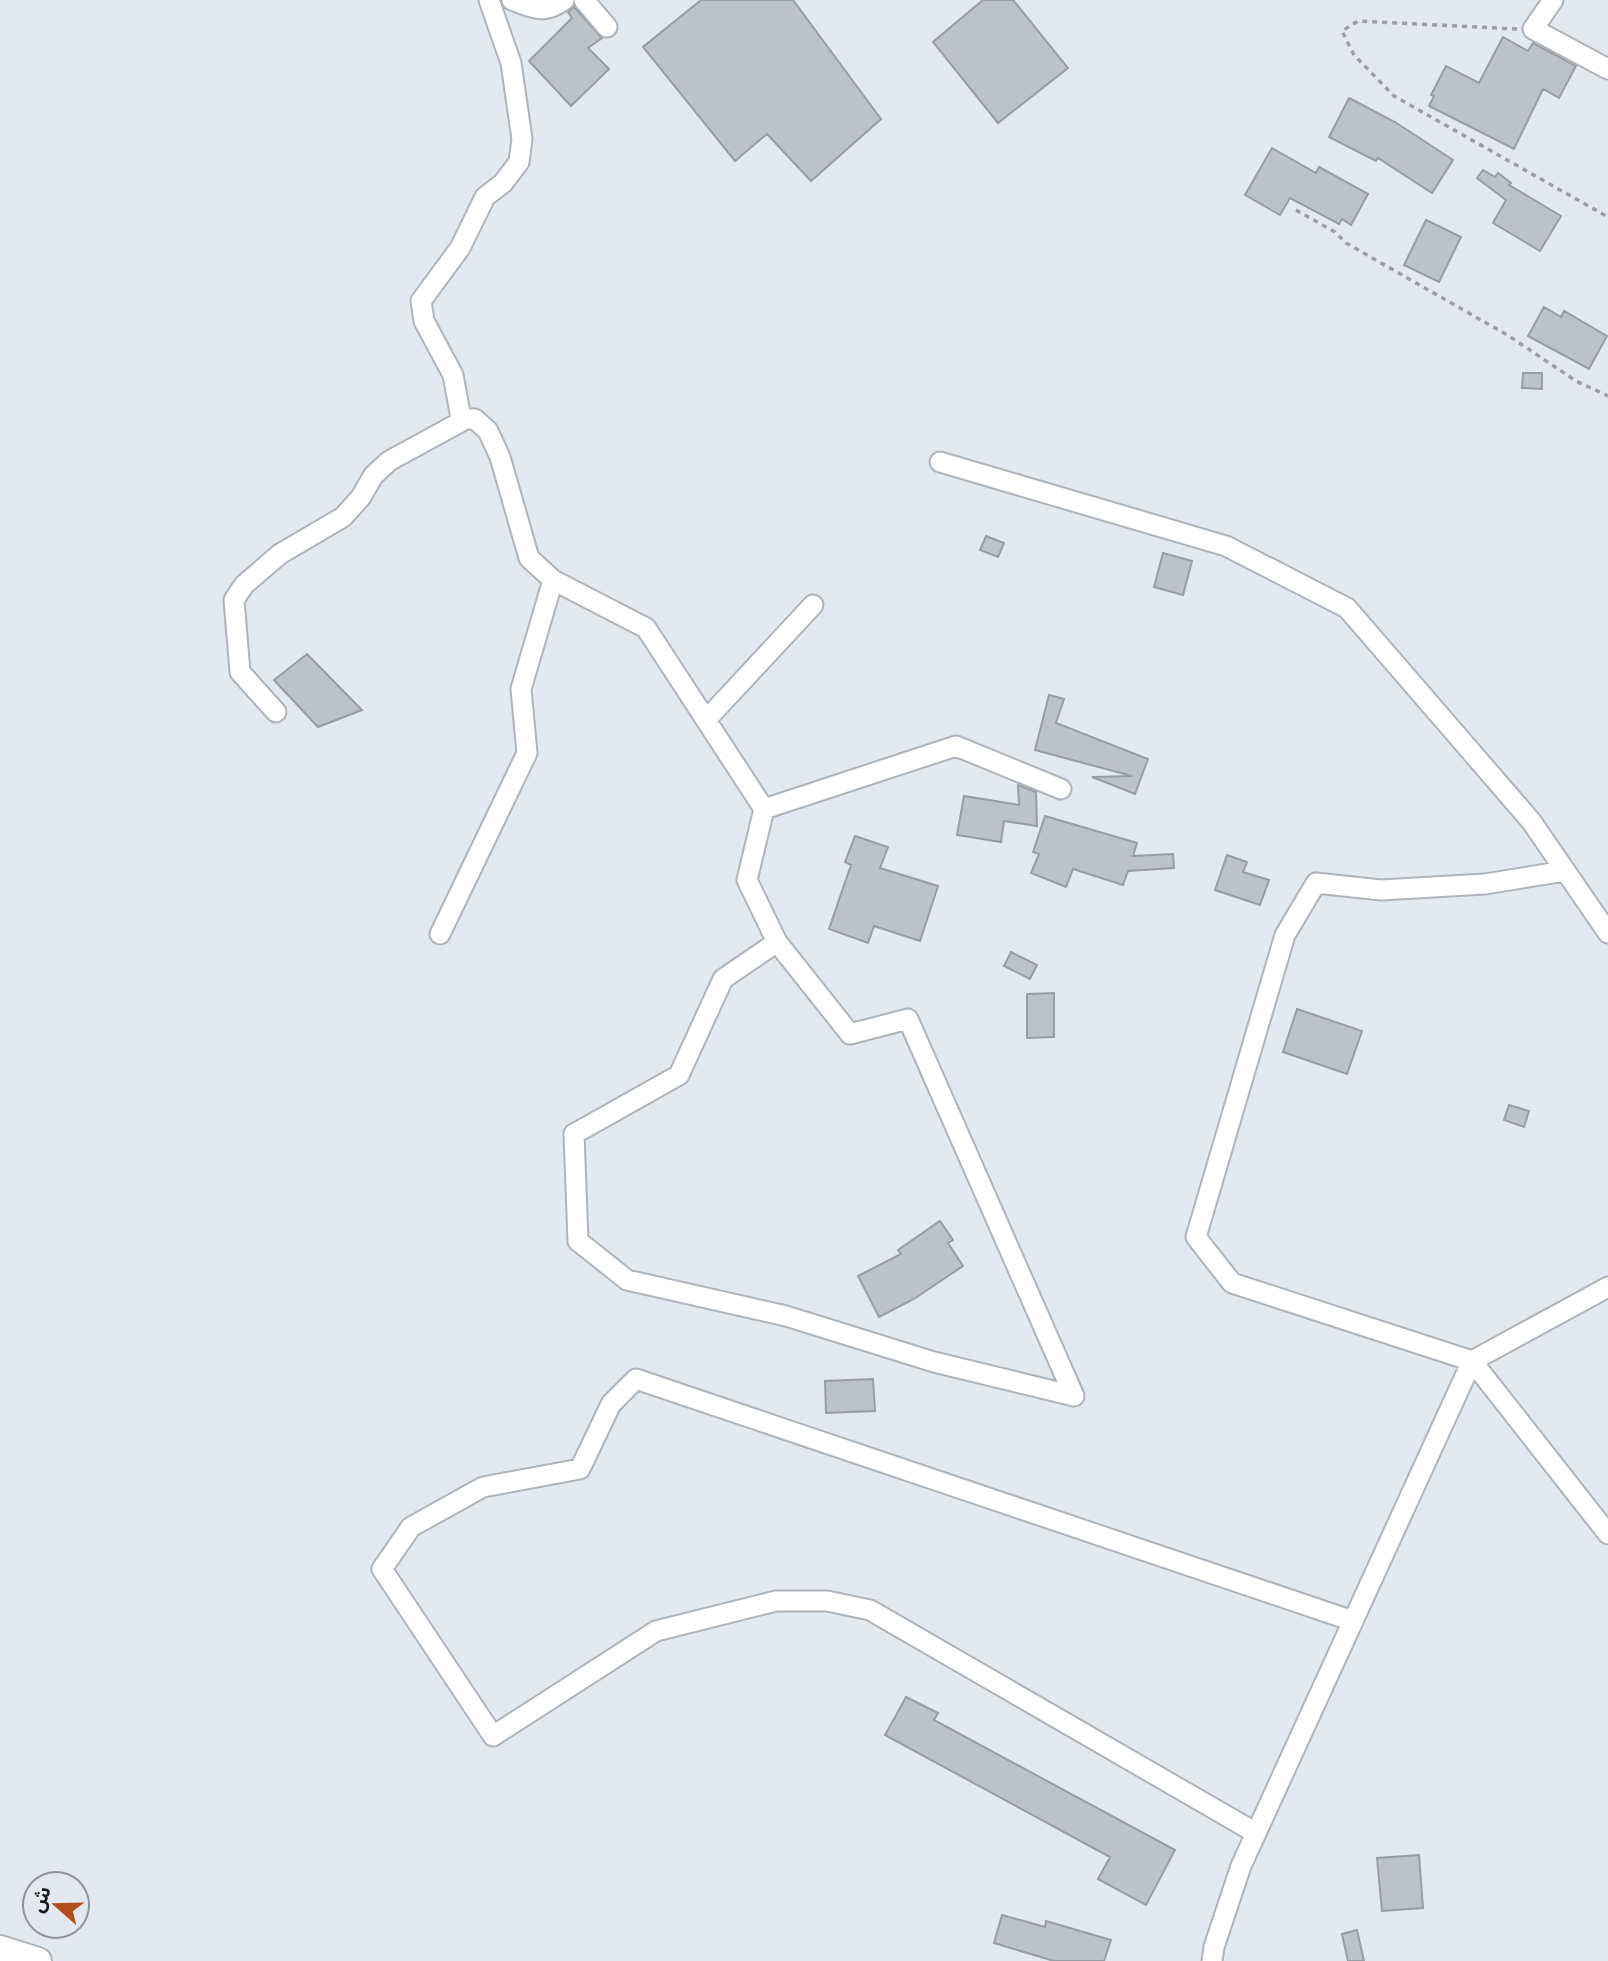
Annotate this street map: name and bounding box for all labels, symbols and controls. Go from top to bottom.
north arrow [21,1870,91,1940]
text: ش [23,1883,57,1916]

